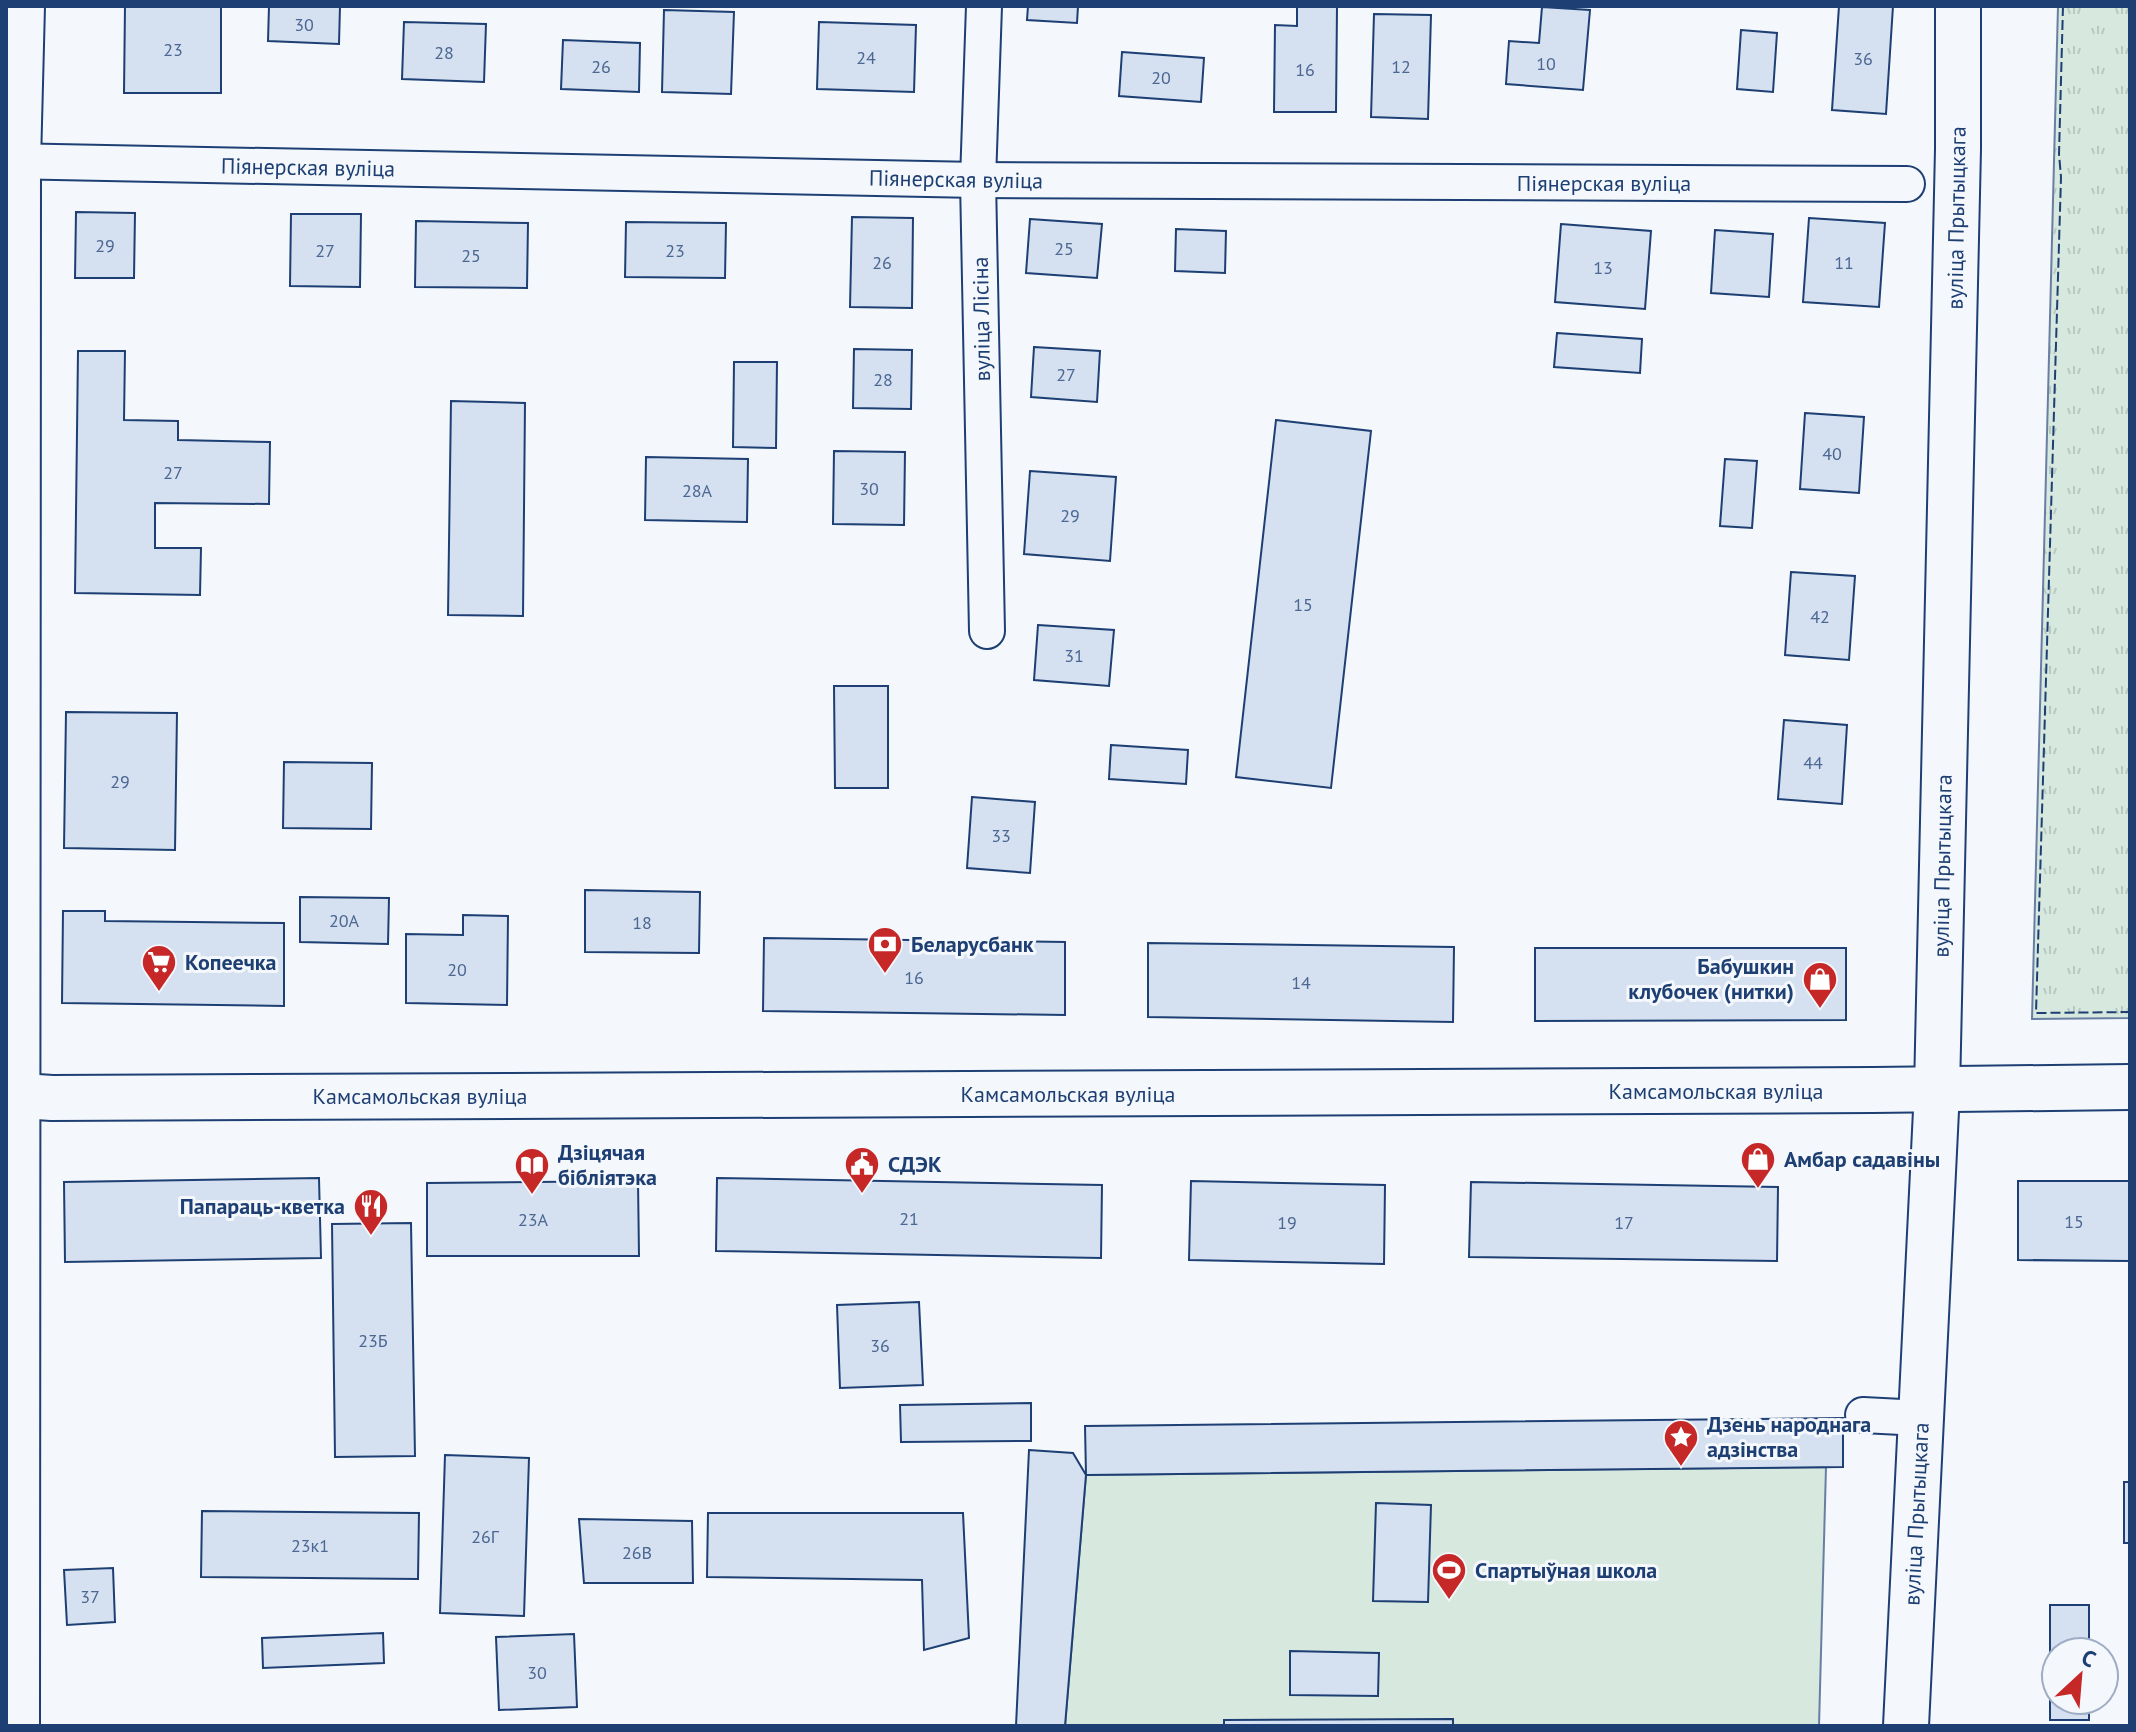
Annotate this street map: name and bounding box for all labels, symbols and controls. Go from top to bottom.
house number: 30 [294,13,314,36]
house number: 23 [163,38,183,61]
house number: 28 [434,41,454,64]
house number: 24 [856,46,876,69]
house number: 36 [1853,47,1873,70]
house number: 10 [1536,52,1556,75]
house number: 26 [591,55,611,78]
house number: 12 [1391,55,1411,78]
house number: 16 [1295,58,1315,81]
house number: 20 [1151,66,1171,89]
street label: вуліца Прытыцкага [1940,126,1972,310]
street label: Піянерская вуліца [221,151,395,183]
street label: Піянерская вуліца [869,163,1043,195]
street label: Піянерская вуліца [1517,169,1691,197]
house number: 29 [95,234,115,257]
house number: 25 [1054,237,1074,260]
house number: 27 [315,239,335,262]
house number: 23 [665,239,685,262]
house number: 25 [461,244,481,267]
house number: 26 [872,251,892,274]
house number: 11 [1834,251,1854,274]
street label: вуліца Лісіна [966,256,996,382]
house number: 13 [1593,256,1613,279]
house number: 27 [1056,363,1076,386]
house number: 28 [873,368,893,391]
house number: 40 [1822,442,1842,465]
house number: 27 [163,461,183,484]
house number: 30 [859,477,879,500]
house number: 28А [682,479,713,502]
house number: 29 [1060,504,1080,527]
house number: 15 [1293,593,1313,616]
house number: 42 [1810,605,1830,628]
house number: 31 [1064,644,1084,667]
house number: 44 [1803,751,1823,774]
house number: 29 [110,770,130,793]
street label: вуліца Прытыцкага [1926,774,1958,958]
house number: 33 [991,824,1011,847]
house number: 20А [329,909,360,932]
house number: 18 [632,911,652,934]
bank icon: Беларусбанк [866,925,904,975]
place label: Беларусбанк [911,930,1034,958]
supermarket icon: Копеечка [140,943,178,993]
place label: Копеечка [185,948,277,976]
place label: Бабушкин клубочек (нитки) [1628,952,1794,1005]
house number: 20 [447,958,467,981]
shop icon: Бабушкин клубочек (нитки) [1801,960,1839,1010]
house number: 16 [904,966,924,989]
house number: 14 [1291,971,1311,994]
street label: Камсамольская вуліца [1609,1077,1823,1105]
street label: Камсамольская вуліца [961,1080,1175,1108]
street label: Камсамольская вуліца [313,1082,527,1110]
place label: Дзіцячая бібліятэка [558,1138,657,1191]
shop icon: Амбар садавіны [1739,1140,1777,1190]
public building icon: СДЭК [843,1145,881,1195]
place label: Амбар садавіны [1784,1145,1940,1173]
library icon: Дзіцячая бібліятэка [513,1146,551,1196]
place label: СДЭК [888,1150,942,1178]
restaurant icon: Папараць-кветка [352,1187,390,1237]
place label: Папараць-кветка [180,1192,345,1220]
house number: 21 [899,1207,919,1230]
house number: 23А [518,1208,549,1231]
house number: 15 [2064,1210,2084,1233]
house number: 19 [1277,1211,1297,1234]
house number: 17 [1614,1211,1634,1234]
house number: 23Б [358,1329,388,1352]
house number: 36 [870,1334,890,1357]
place label: Дзень народнага адзінства [1707,1410,1871,1463]
place icon: Дзень народнага адзінства [1662,1418,1700,1468]
street label: вуліца Прытыцкага [1897,1422,1935,1606]
house number: 26Г [471,1525,500,1548]
house number: 23к1 [291,1534,329,1557]
house number: 26В [622,1541,652,1564]
sports icon: Спартыўная школа [1430,1551,1468,1601]
place label: Спартыўная школа [1475,1556,1657,1584]
house number: 37 [80,1585,100,1608]
north arrow [2040,1636,2120,1716]
text: С [2077,1643,2100,1673]
house number: 30 [527,1661,547,1684]

